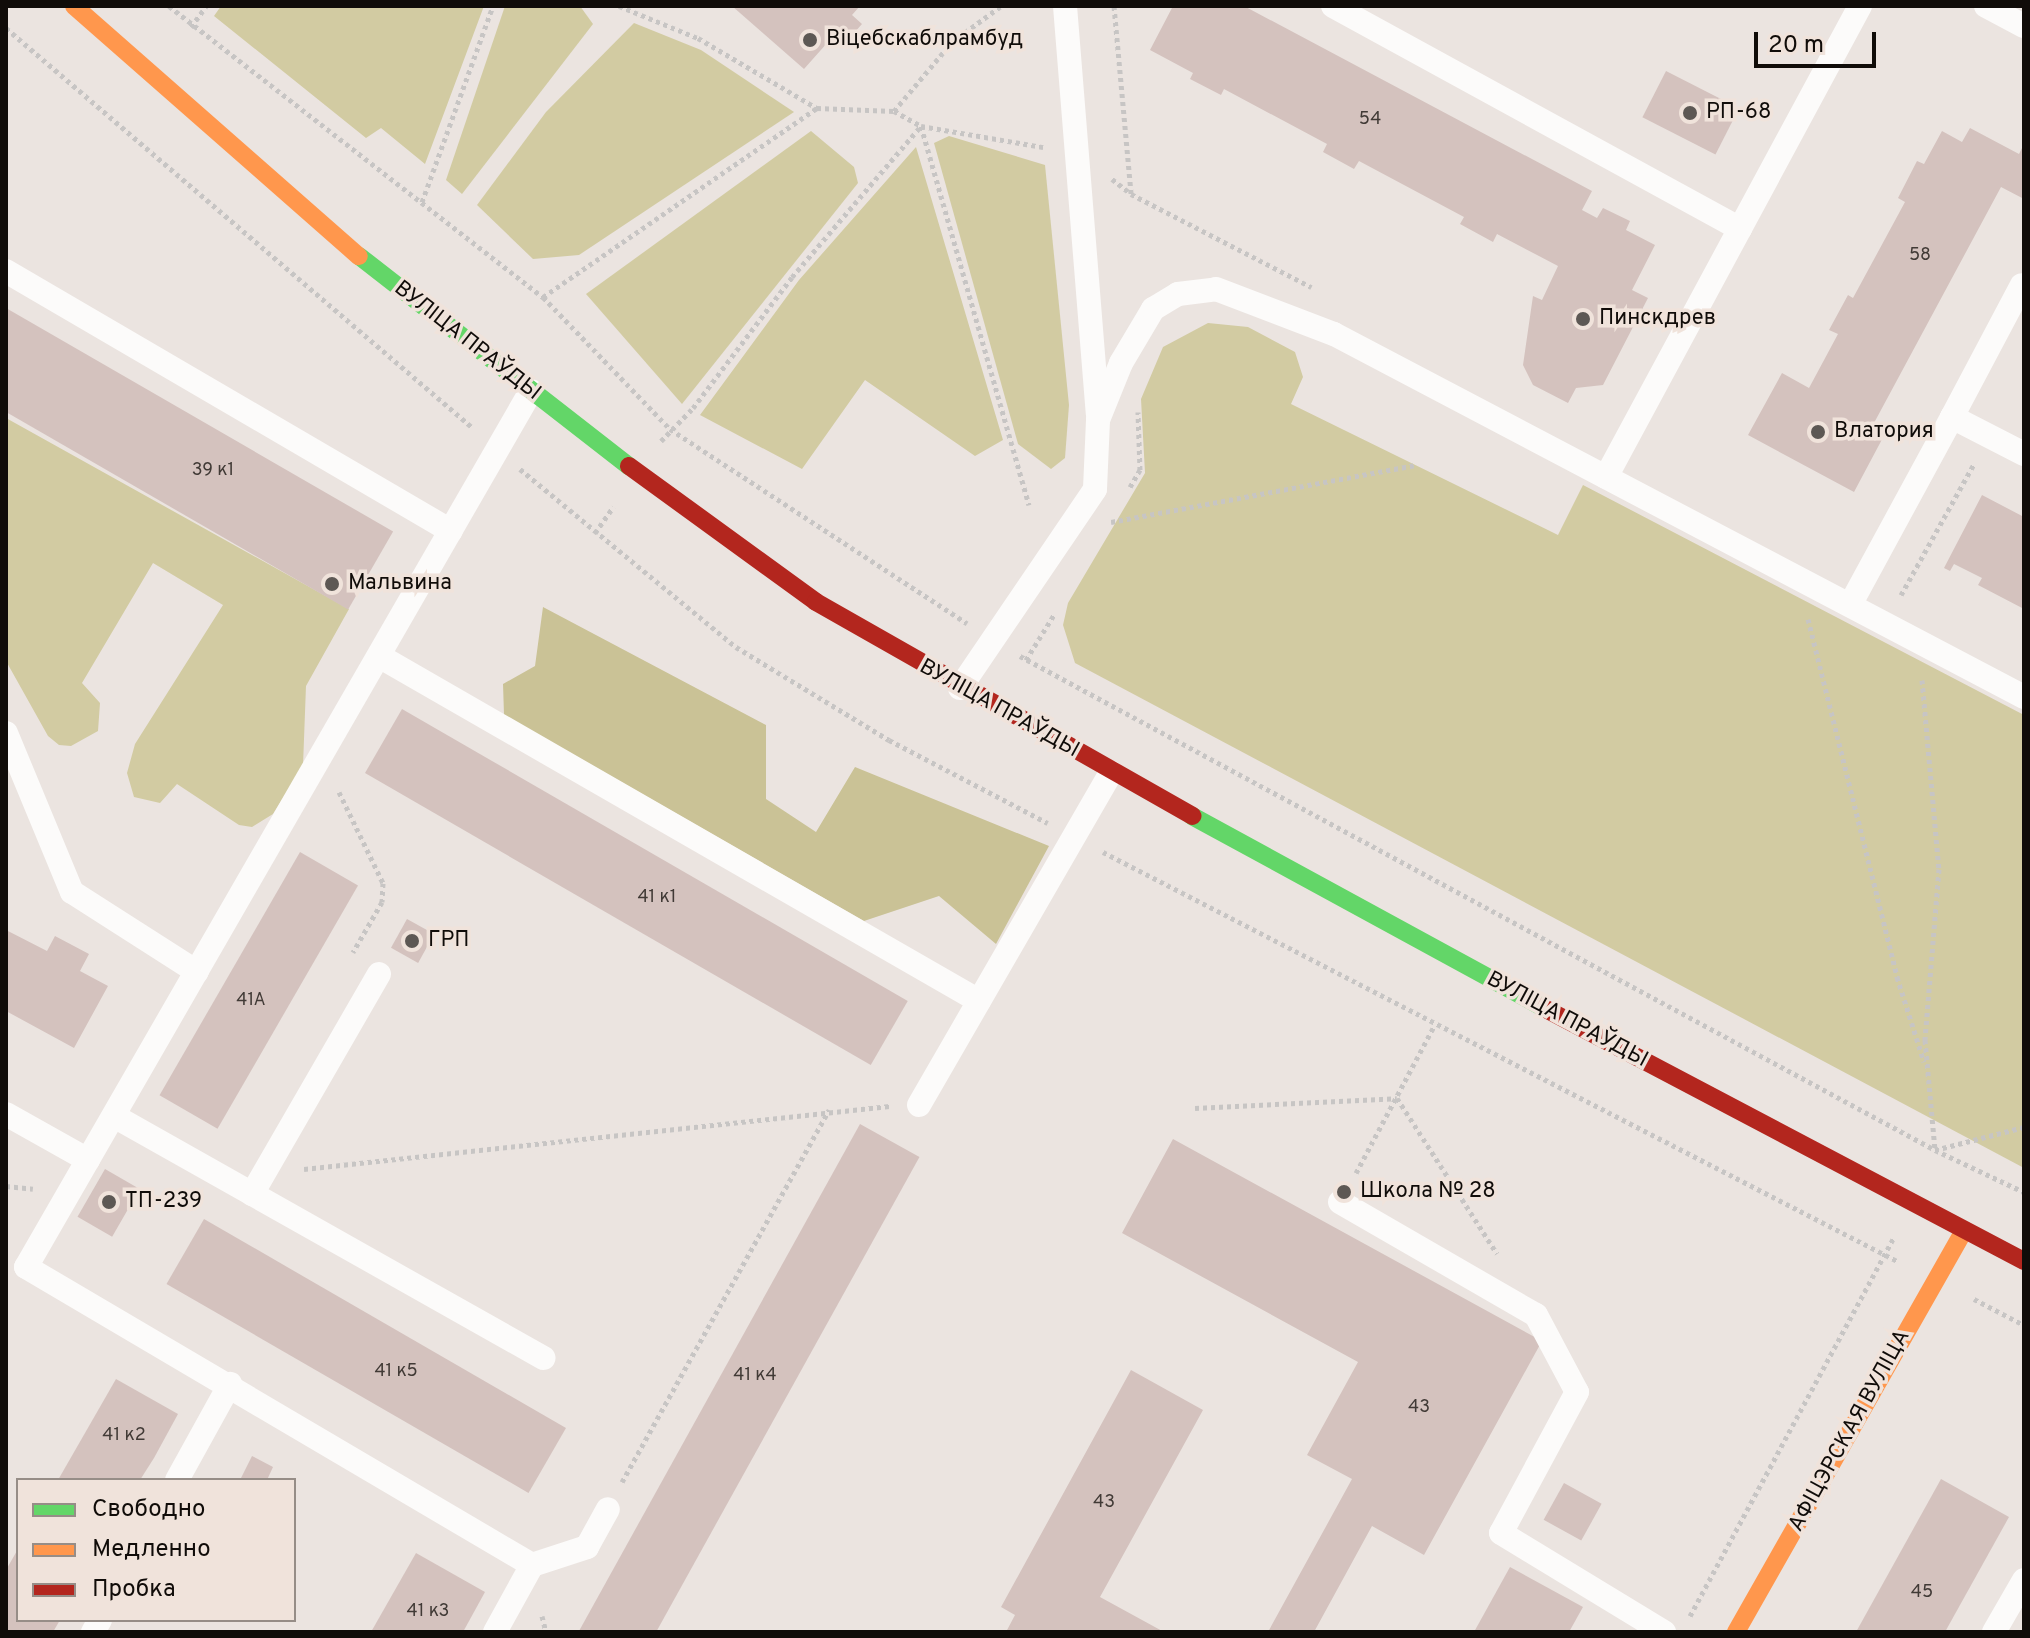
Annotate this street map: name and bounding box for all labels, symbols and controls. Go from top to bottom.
scale bar [1758,16,1880,66]
place label: Віцебскаблрамбуд [826,27,1023,53]
marker: Віцебскаблрамбуд [801,31,819,49]
text: 20 m [1768,31,1824,61]
place label: РП-68 [1706,100,1771,126]
marker: РП-68 [1681,104,1699,122]
house number: 54 [1359,109,1381,131]
house number: 58 [1909,245,1931,267]
street label: ВУЛІЦА ПРАЎДЫ [388,275,546,407]
place label: Пинскдрев [1599,306,1716,332]
marker: Пинскдрев [1574,310,1592,328]
place label: Влатория [1834,419,1934,445]
marker: Влатория [1809,423,1827,441]
house number: 39 к1 [192,460,234,482]
place label: Мальвина [348,571,452,597]
marker: Мальвина [323,575,341,593]
street label: ВУЛІЦА ПРАЎДЫ [914,654,1084,764]
house number: 41 к1 [637,887,677,909]
place label: ГРП [428,928,470,954]
marker: ГРП [403,932,421,950]
street label: ВУЛІЦА ПРАЎДЫ [1481,966,1653,1074]
house number: 41А [236,990,266,1012]
place label: Школа № 28 [1360,1179,1496,1205]
marker: Школа № 28 [1335,1183,1353,1201]
place label: ТП-239 [125,1189,202,1215]
marker: ТП-239 [100,1193,118,1211]
street label: АФІЦЭРСКАЯ ВУЛІЦА [1784,1326,1916,1536]
house number: 41 к5 [374,1361,418,1383]
house number: 41 к4 [733,1365,777,1387]
house number: 43 [1408,1397,1430,1419]
house number: 41 к2 [102,1425,146,1447]
legend [16,1478,296,1622]
house number: 43 [1093,1492,1115,1514]
text: Свободно [92,1495,205,1525]
text: Медленно [92,1535,211,1565]
text: Пробка [92,1575,176,1605]
house number: 45 [1911,1582,1933,1604]
house number: 41 к3 [407,1601,449,1623]

